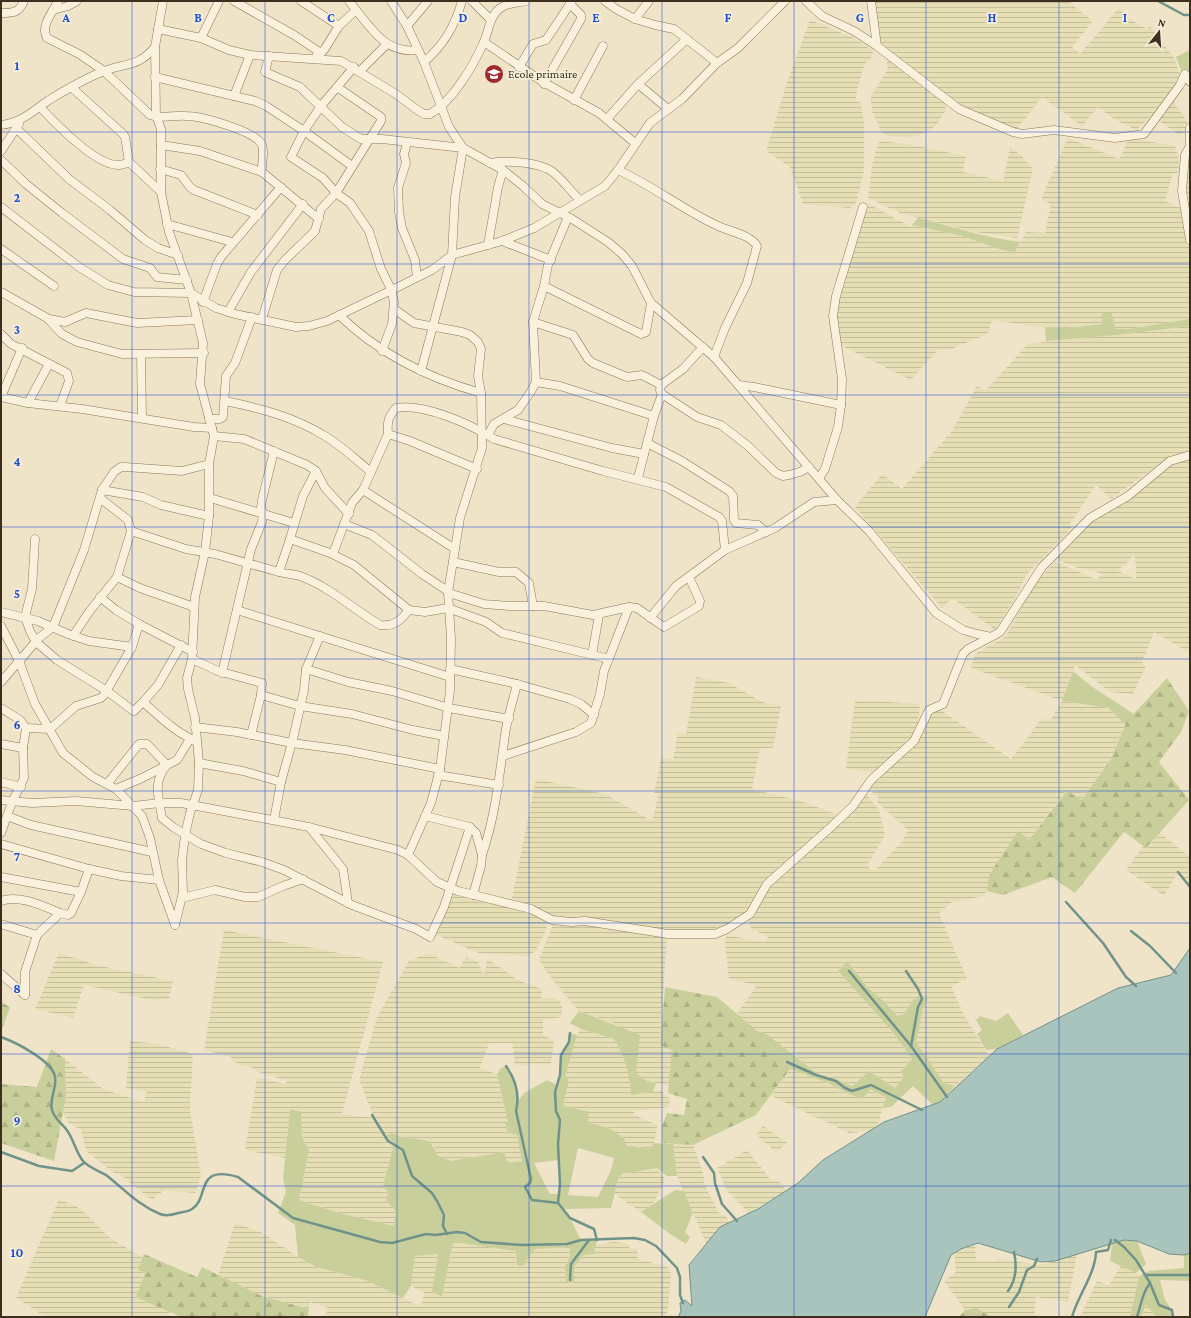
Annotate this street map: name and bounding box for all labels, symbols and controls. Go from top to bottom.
text: A [61,10,70,25]
text: B [194,10,202,25]
text: C [327,10,335,25]
text: D [459,10,468,25]
text: E [592,10,600,25]
text: F [725,10,732,25]
text: G [856,10,864,25]
text: H [988,10,997,25]
text: I [1123,10,1127,25]
north arrow [1139,12,1179,52]
text: N [1157,16,1168,29]
text: 1 [15,58,20,73]
school or university icon: Ecole primaire [483,63,505,85]
place label: Ecole primaire [508,67,577,81]
text: 2 [14,190,21,205]
text: 3 [14,322,20,337]
text: 4 [13,454,21,469]
text: 5 [14,586,20,601]
text: 6 [13,717,21,732]
text: 7 [14,849,20,864]
text: 8 [13,981,21,996]
text: 9 [13,1113,21,1128]
text: 10 [11,1245,23,1260]

